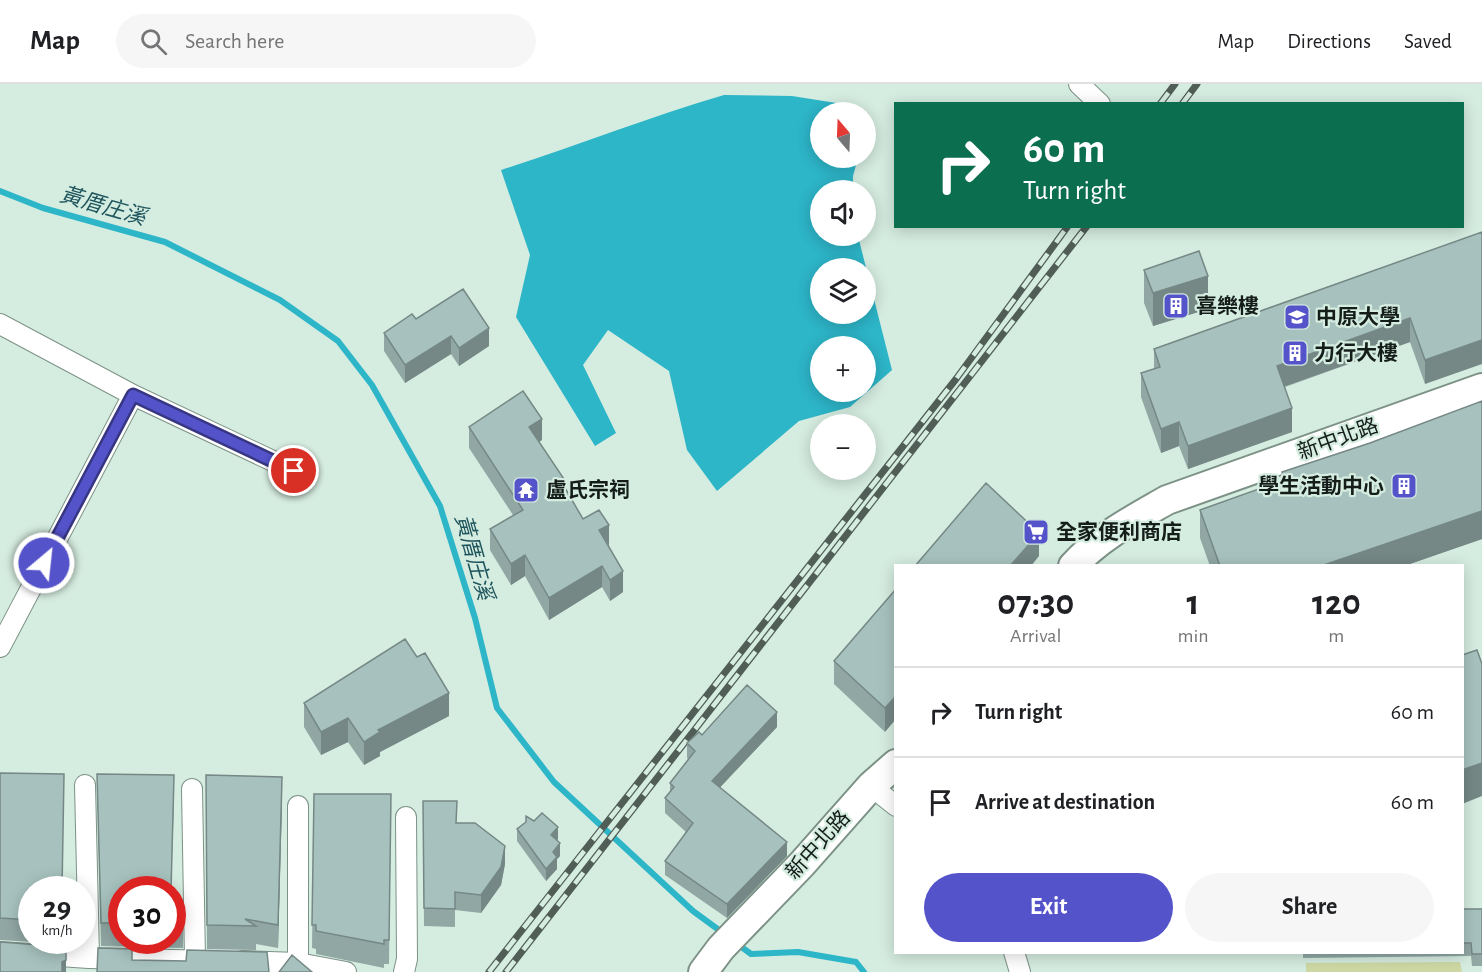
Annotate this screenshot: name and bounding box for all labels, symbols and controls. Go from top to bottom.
search box [116,14,536,68]
icon: search [137,25,170,58]
text: Map [30,27,80,55]
text: Search here [185,30,284,52]
text: Map [1218,31,1254,52]
text: Directions [1287,31,1371,52]
text: Saved [1404,31,1452,52]
north arrow [810,102,876,168]
map controls [810,102,876,480]
icon: right [924,126,1002,204]
text: 60 m [1023,128,1105,170]
text: Turn right [1023,177,1126,204]
button: sound [810,180,876,246]
water label: 黃厝庄溪 [58,182,151,230]
button: layers [810,258,876,324]
building icon: 喜樂樓 [1161,291,1191,321]
place label: 喜樂樓 [1196,295,1259,317]
school or university icon: 中原大學 [1282,302,1312,332]
place label: 中原大學 [1316,306,1400,328]
button: + [810,336,876,402]
building icon: 力行大樓 [1280,338,1310,368]
place label: 力行大樓 [1314,342,1398,364]
button: − [810,414,876,480]
street label: 新中北路 [1295,414,1381,463]
pin [268,445,319,496]
icon: arrive [277,454,310,487]
building icon: 學生活動中心 [1389,471,1419,501]
place label: 學生活動中心 [1258,474,1384,497]
temple icon: 盧氏宗祠 [511,475,541,505]
place label: 盧氏宗祠 [546,478,630,501]
water label: 黃厝庄溪 [451,511,498,605]
supermarket icon: 全家便利商店 [1021,517,1051,547]
place label: 全家便利商店 [1056,520,1182,543]
position arrow [12,531,76,595]
text: 07:30 [997,585,1074,621]
text: 1 [1187,585,1200,621]
text: 120 [1312,585,1361,621]
text: Arrival [1010,626,1061,646]
text: min [1177,626,1209,646]
text: m [1328,626,1344,646]
icon: right [924,696,957,729]
text: Turn right [975,701,1062,723]
text: 60 m [1391,701,1434,723]
icon: arrive [924,786,957,819]
text: Arrive at destination [975,791,1155,813]
text: 60 m [1391,791,1434,813]
street label: 新中北路 [781,806,854,883]
button: Exit [924,873,1173,942]
button: Share [1185,873,1434,942]
speed limit sign: 30 [108,876,186,954]
text: 29 [43,893,71,923]
text: km/h [42,923,72,938]

